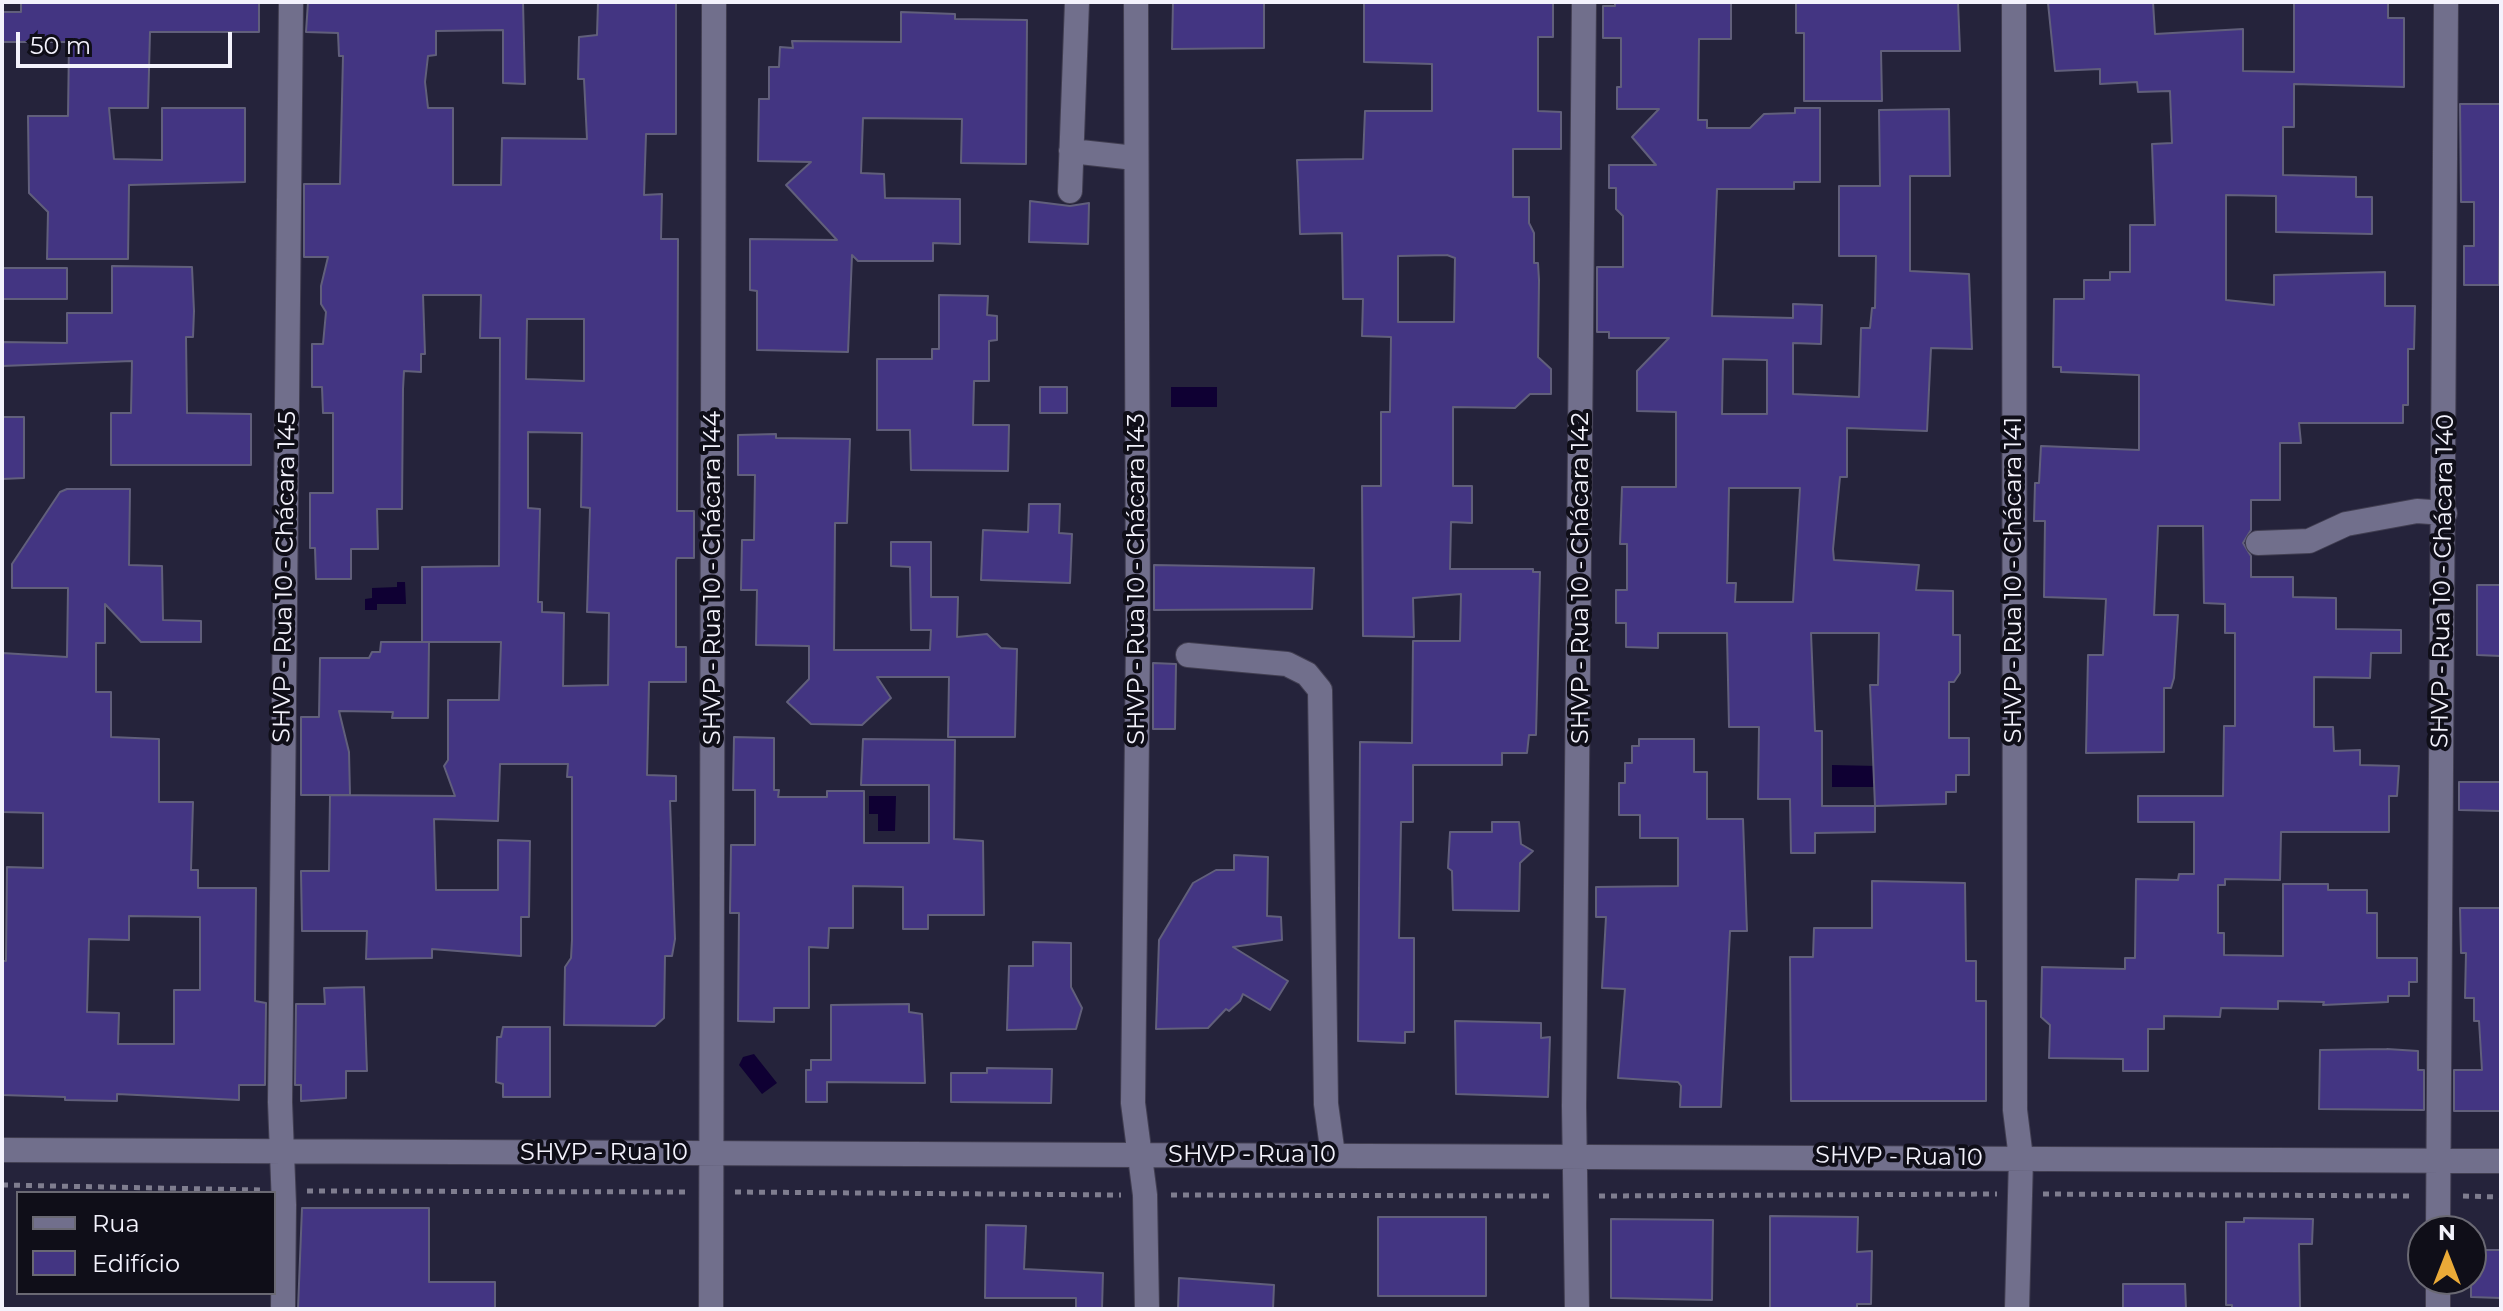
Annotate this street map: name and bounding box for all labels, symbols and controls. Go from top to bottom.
scale bar [20,16,236,66]
text: 50 m [30,31,91,60]
street label: SHVP - Rua 10 - Chácara 145 [268,411,302,743]
street label: SHVP - Rua 10 - Chácara 144 [699,411,727,745]
street label: SHVP - Rua 10 - Chácara 142 [1567,412,1595,744]
street label: SHVP - Rua 10 - Chácara 143 [1123,413,1151,745]
street label: SHVP - Rua 10 - Chácara 140 [2426,414,2460,748]
street label: SHVP - Rua 10 - Chácara 141 [2000,417,2028,743]
street label: SHVP - Rua 10 [520,1139,688,1167]
street label: SHVP - Rua 10 [1168,1141,1336,1169]
street label: SHVP - Rua 10 [1815,1141,1983,1173]
legend [16,1191,276,1295]
text: Rua [92,1209,140,1238]
north arrow [2407,1215,2487,1295]
text: N [2438,1219,2456,1246]
text: Edifício [92,1249,180,1278]

